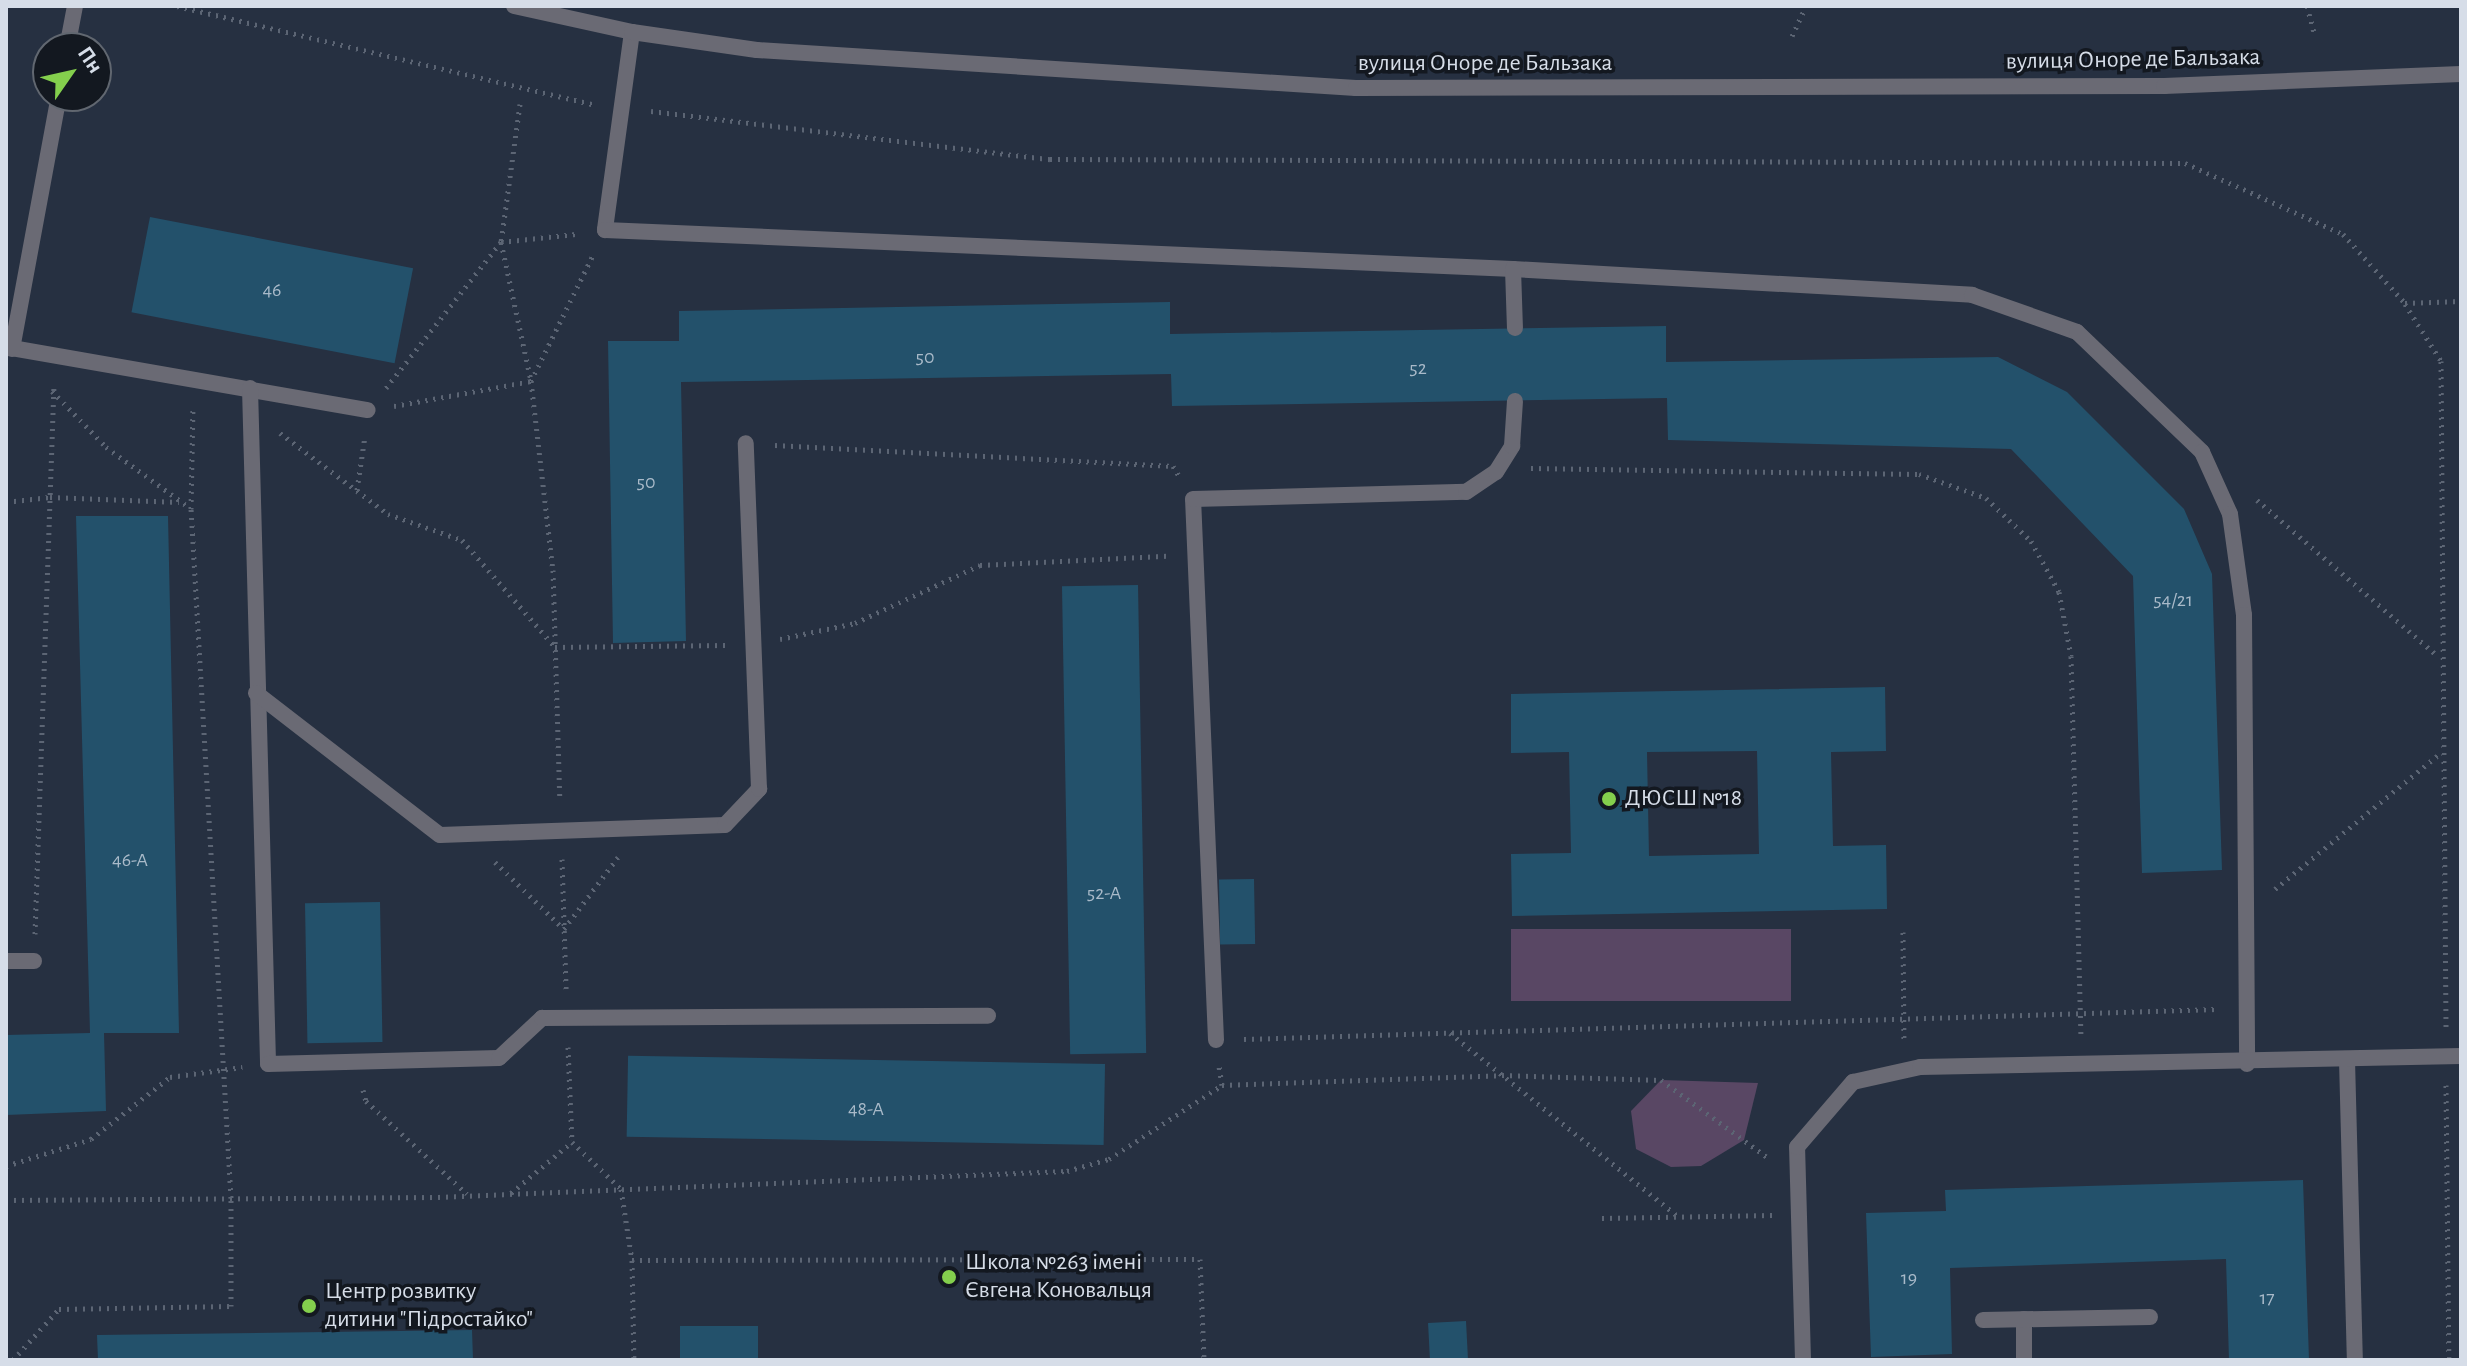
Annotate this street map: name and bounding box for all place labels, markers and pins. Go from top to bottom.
place label: ДЮСШ №18 [1625,785,1742,813]
marker: ДЮСШ №18 [1600,790,1618,808]
place label: Школа №263 імені Євгена Коновальця [965,1249,1152,1305]
marker: Школа №263 імені Євгена Коновальця [940,1268,958,1286]
place label: Центр розвитку дитини "Підростайко" [325,1278,533,1334]
marker: Центр розвитку дитини "Підростайко" [300,1297,318,1315]

